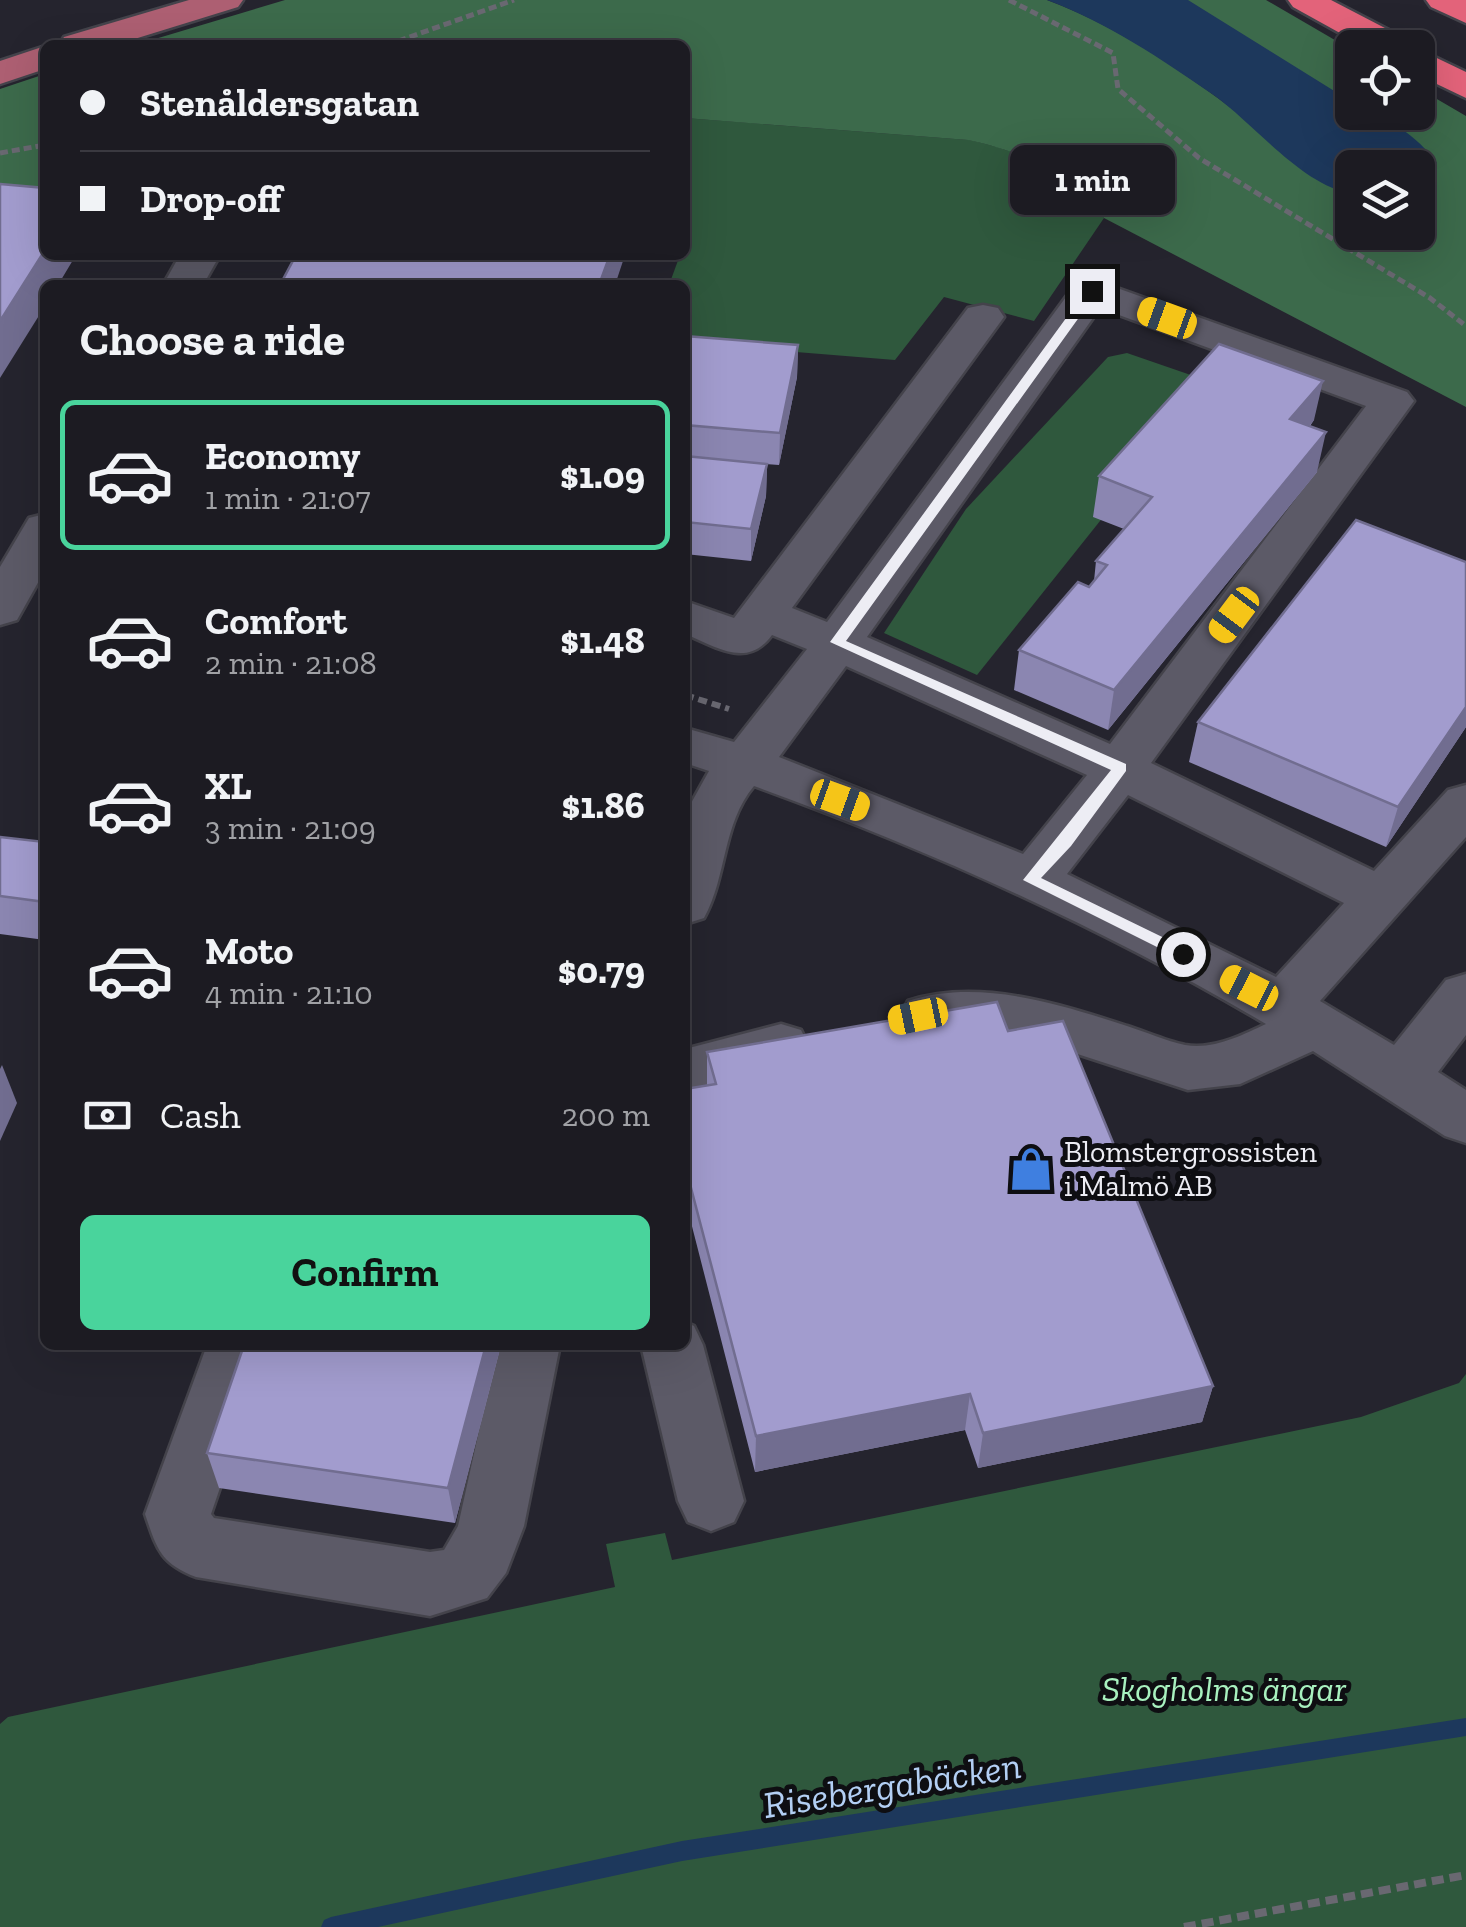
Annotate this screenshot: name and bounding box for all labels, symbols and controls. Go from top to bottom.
map controls [1335,30,1435,250]
button: locate [1335,30,1435,130]
text: Stenåldersgatan [140,80,419,126]
callout: 1 min [1010,146,1174,216]
button: layers [1335,150,1435,250]
text: 1 min [1055,161,1130,199]
text: Drop-off [140,176,281,222]
route end [1070,269,1115,314]
car [1134,294,1200,342]
text: Choose a ride [80,313,345,367]
icon: car [85,430,175,520]
text: Economy [205,433,360,479]
text: $1.09 [560,452,645,498]
text: 1 min · 21:07 [205,479,371,517]
car [1204,582,1264,648]
icon: car [85,595,175,685]
text: Comfort [205,598,347,644]
text: $1.48 [560,617,645,663]
text: 2 min · 21:08 [205,644,377,682]
icon: car [85,760,175,850]
text: XL [205,763,252,809]
car [807,776,873,824]
text: $1.86 [561,782,645,828]
text: 3 min · 21:09 [205,809,376,847]
icon: car [85,925,175,1015]
text: Moto [205,928,293,974]
route start [1161,932,1206,977]
text: $0.79 [558,947,645,993]
car [1215,961,1283,1015]
text: 4 min · 21:10 [205,974,373,1012]
car [886,995,950,1037]
icon: cash [80,1088,135,1143]
text: Cash [160,1092,241,1138]
text: 200 m [562,1096,650,1134]
place label: Blomstergrossisten i Malmö AB [1064,1134,1317,1204]
shop icon: Blomstergrossisten i Malmö AB [1007,1145,1055,1193]
button: Confirm [80,1215,650,1330]
park label: Skogholms ängar [1102,1668,1347,1710]
water label: Risebergabäcken [760,1742,1024,1828]

